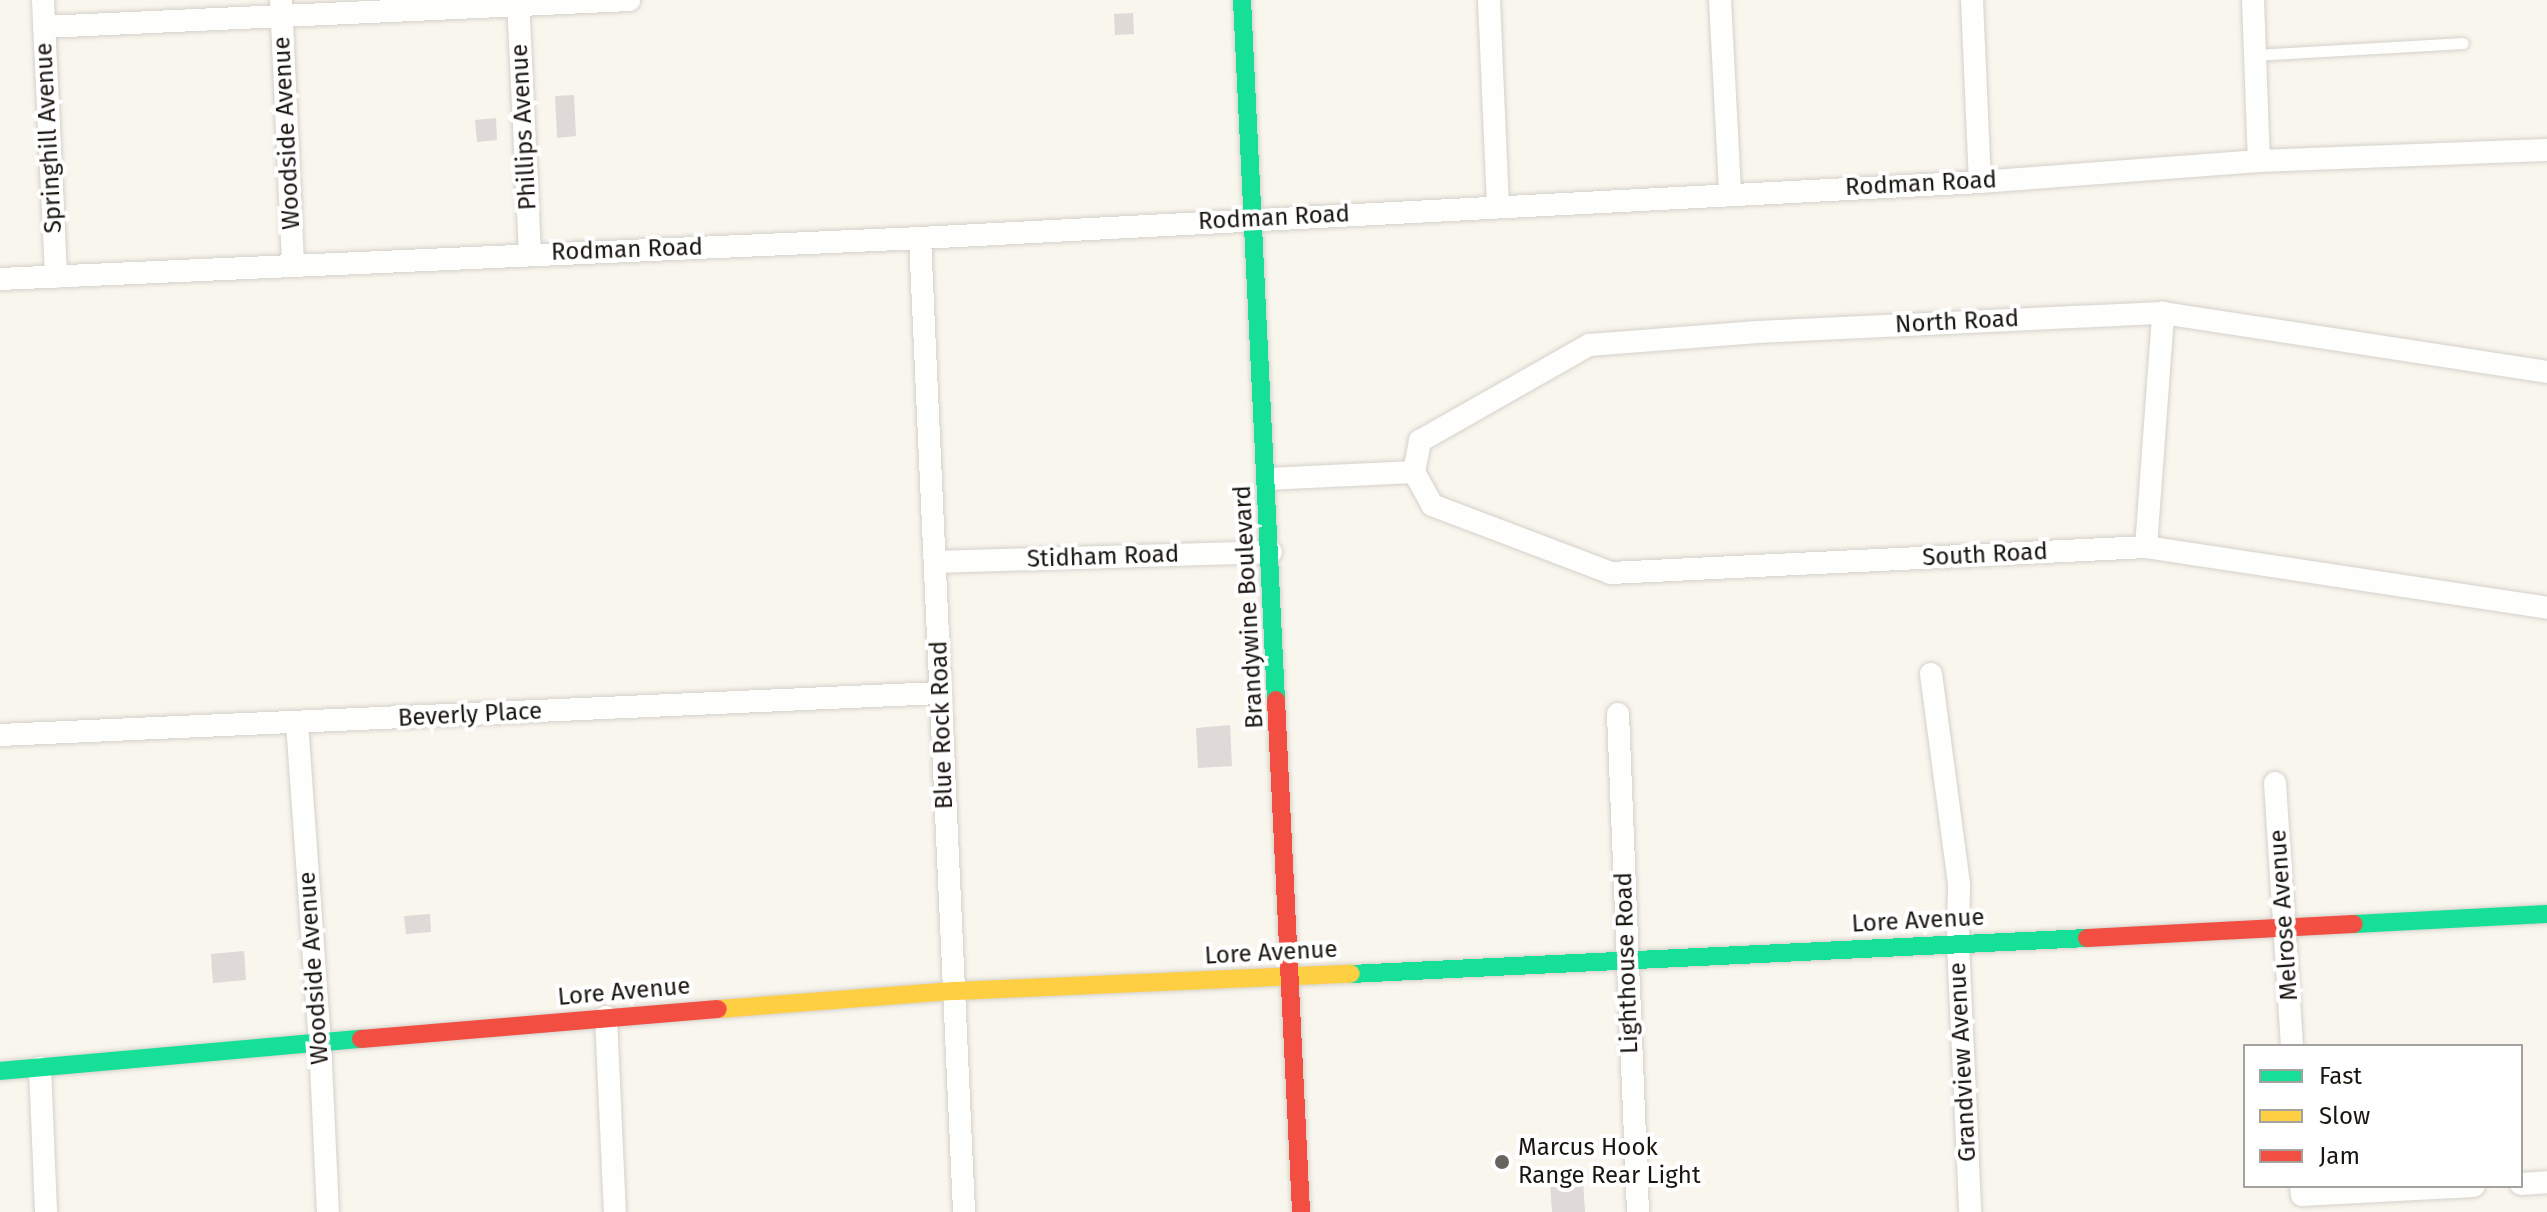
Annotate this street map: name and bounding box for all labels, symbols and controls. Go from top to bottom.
street label: Woodside Avenue [268,36,306,230]
street label: Springhill Avenue [30,42,68,234]
street label: Phillips Avenue [505,43,543,211]
street label: Rodman Road [1844,166,1998,202]
street label: Rodman Road [1197,200,1351,236]
street label: Rodman Road [551,233,703,267]
street label: North Road [1894,304,2020,340]
street label: Brandywine Boulevard [1228,485,1270,729]
street label: South Road [1922,537,2048,573]
street label: Stidham Road [1026,540,1180,574]
street label: Blue Rock Road [925,640,959,810]
street label: Beverly Place [397,697,543,733]
street label: Melrose Avenue [2264,828,2304,1002]
street label: Woodside Avenue [293,871,335,1065]
street label: Lighthouse Road [1609,872,1645,1054]
street label: Lore Avenue [1851,903,1985,939]
street label: Lore Avenue [1204,935,1338,971]
street label: Grandview Avenue [1943,961,1983,1163]
street label: Lore Avenue [556,972,692,1012]
legend [2243,1044,2523,1188]
text: Fast [2319,1062,2362,1090]
text: Slow [2319,1102,2370,1130]
place label: Marcus Hook Range Rear Light [1518,1134,1701,1190]
text: Jam [2319,1142,2360,1170]
marker: Marcus Hook Range Rear Light [1493,1153,1511,1171]

